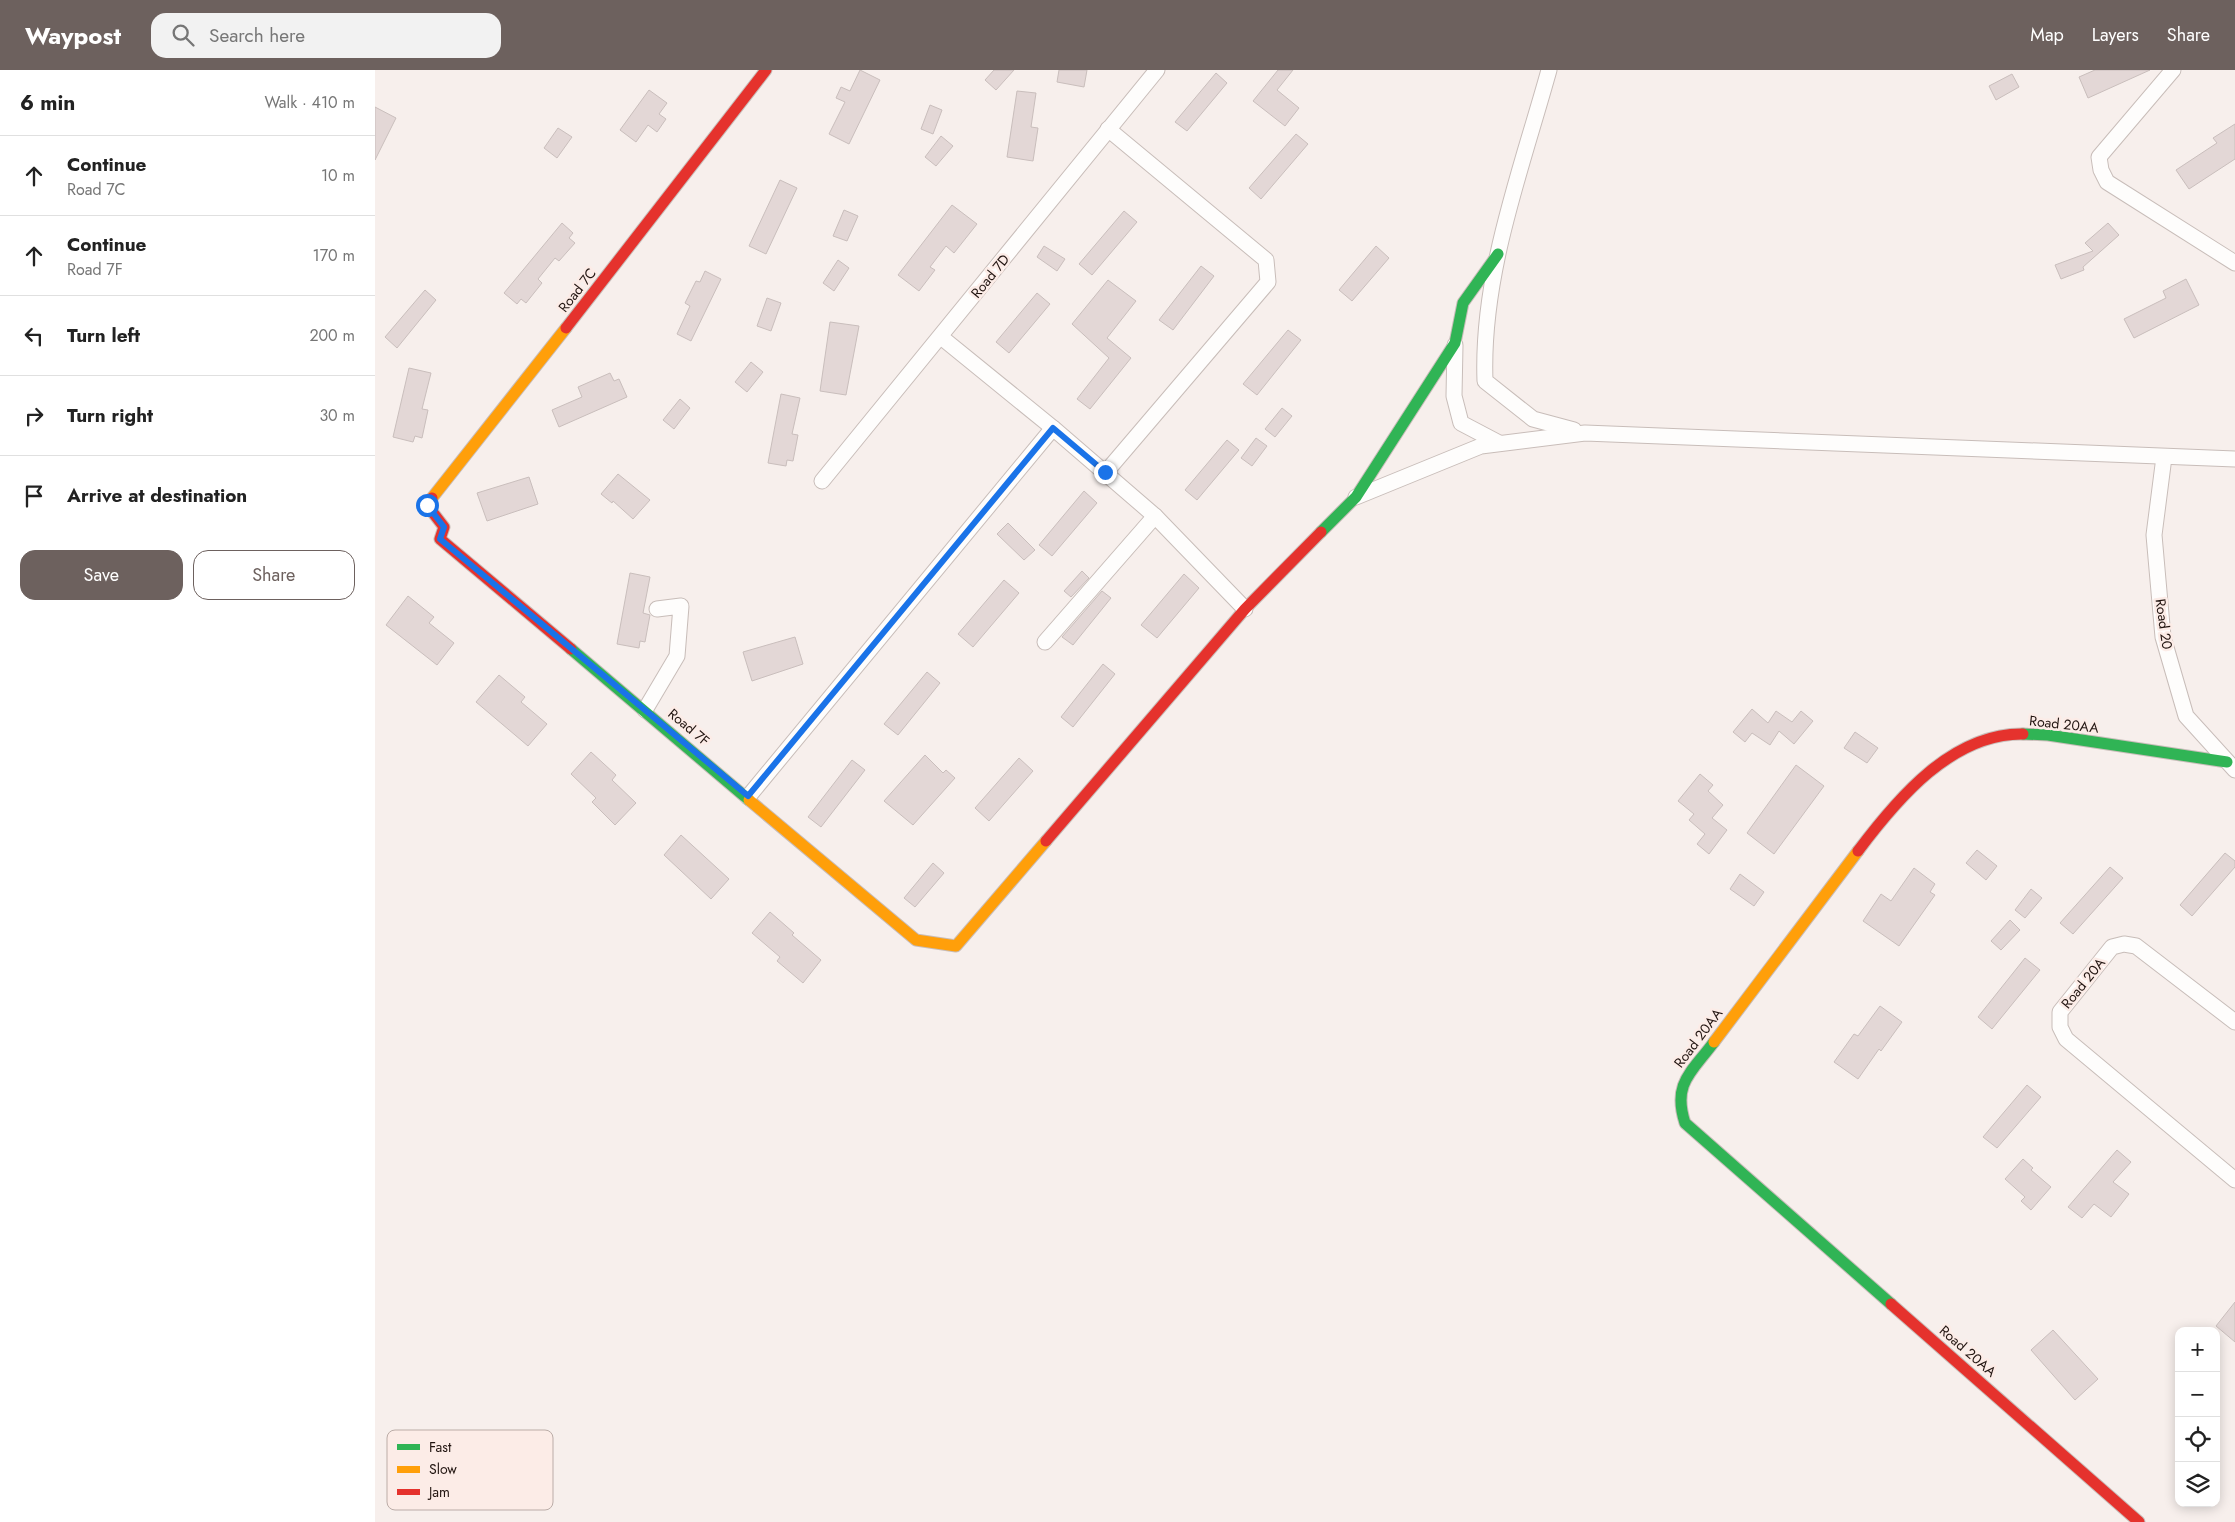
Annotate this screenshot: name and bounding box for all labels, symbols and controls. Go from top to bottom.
search box [151,13,501,58]
text: Waypost [25,18,121,53]
icon: search [169,21,197,49]
text: Search here [209,22,305,49]
text: Map [2030,22,2064,48]
text: Layers [2092,22,2139,48]
text: Share [2167,22,2210,48]
text: 6 min [20,88,75,118]
text: Walk · 410 m [265,91,355,114]
text: Continue [67,151,146,178]
icon: ahead [20,162,48,190]
text: 10 m [321,164,355,187]
text: Road 7C [67,178,125,201]
text: Continue [67,231,146,258]
icon: ahead [20,242,48,270]
text: 170 m [313,244,355,267]
street label: Road 7D [966,250,1014,302]
text: Road 7F [67,258,123,281]
street label: Road 7C [553,264,601,316]
icon: left [20,322,48,350]
text: Turn left [67,322,140,349]
text: 200 m [309,324,355,347]
icon: right [20,402,48,430]
text: Turn right [67,402,153,429]
text: 30 m [319,404,355,427]
route end [1094,461,1117,484]
icon: arrive [20,482,48,510]
text: Arrive at destination [67,482,247,509]
route start [416,494,439,517]
button: Save [20,550,183,600]
button: Share [193,550,355,600]
street label: Road 20 [2151,597,2177,651]
street label: Road 7F [664,704,714,750]
street label: Road 20AA [2028,710,2100,738]
street label: Road 20A [2056,953,2110,1013]
street label: Road 20AA [1669,1004,1727,1072]
street label: Road 20AA [1935,1321,2001,1382]
map controls [2175,1327,2220,1507]
button: + [2175,1327,2220,1372]
button: − [2175,1372,2220,1417]
button: locate [2175,1417,2220,1462]
legend [387,1430,553,1510]
text: Fast [429,1437,452,1457]
text: Slow [429,1459,457,1479]
button: layers [2175,1462,2220,1507]
text: Jam [427,1482,450,1502]

